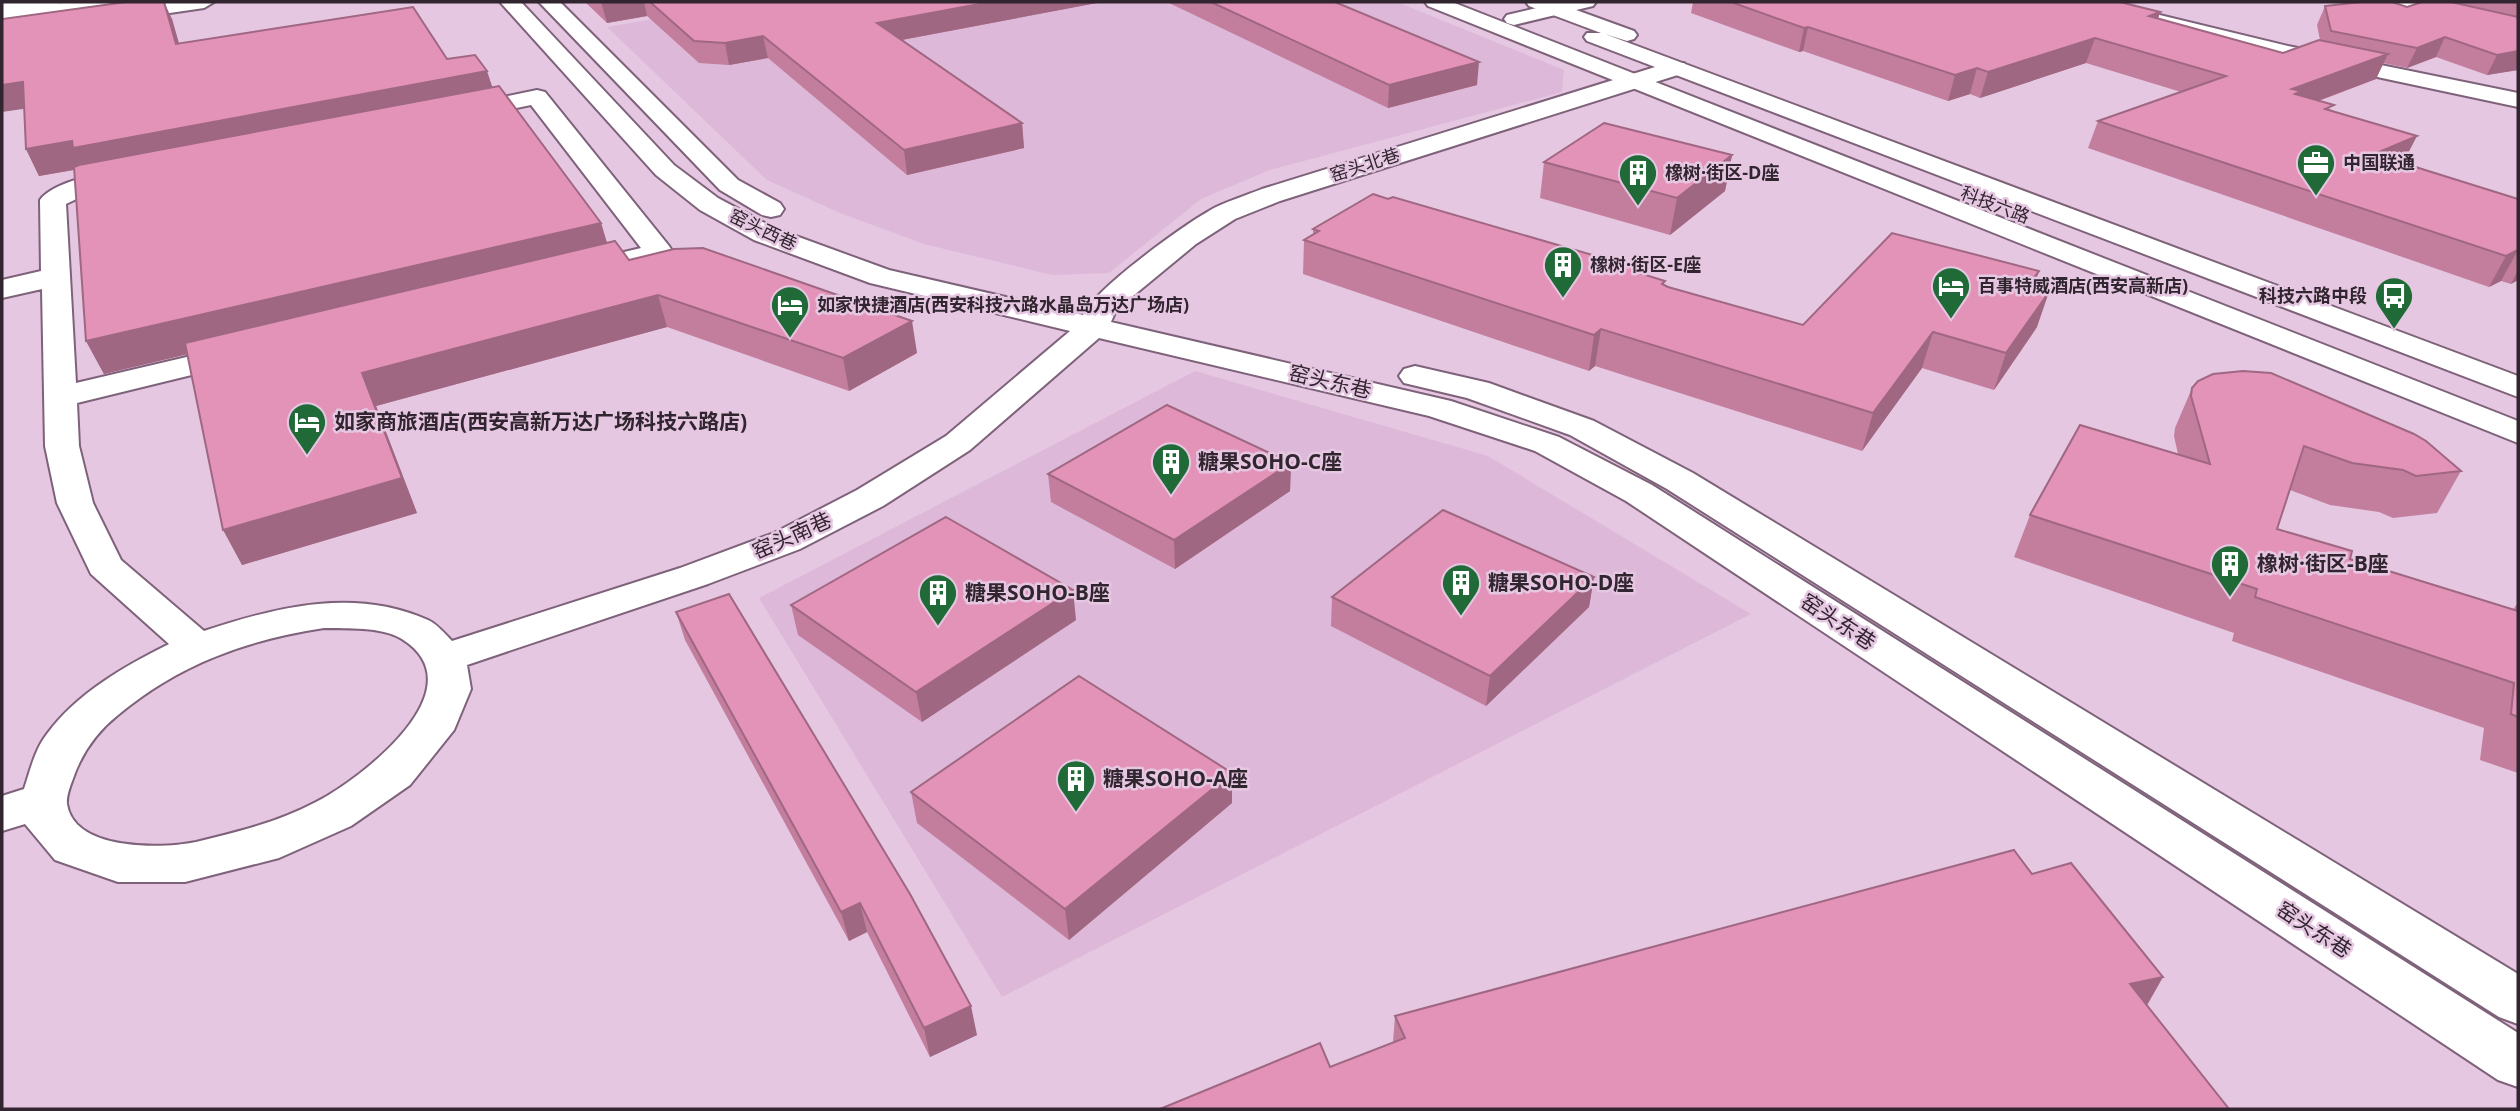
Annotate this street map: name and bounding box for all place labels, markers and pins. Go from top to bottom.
office icon: 中国联通 [2295,142,2337,197]
place label: 中国联通 [2343,150,2415,174]
building icon: 橡树·街区-D座 [1617,152,1659,207]
place label: 橡树·街区-D座 [1665,160,1779,184]
building icon: 橡树·街区-E座 [1542,244,1584,299]
place label: 橡树·街区-E座 [1590,252,1701,276]
hotel icon: 百事特威酒店(西安高新店) [1930,265,1972,320]
place label: 百事特威酒店(西安高新店) [1978,273,2188,297]
bus stop icon: 科技六路中段 [2373,275,2415,330]
place label: 科技六路中段 [2259,283,2367,307]
hotel icon: 如家快捷酒店(西安科技六路水晶岛万达广场店) [769,284,811,339]
place label: 如家快捷酒店(西安科技六路水晶岛万达广场店) [817,292,1189,316]
hotel icon: 如家商旅酒店(西安高新万达广场科技六路店) [286,401,328,456]
place label: 如家商旅酒店(西安高新万达广场科技六路店) [334,407,747,435]
building icon: 糖果SOHO-C座 [1150,441,1192,496]
place label: 糖果SOHO-C座 [1198,447,1342,475]
building icon: 橡树·街区-B座 [2209,543,2251,598]
place label: 橡树·街区-B座 [2257,549,2389,577]
building icon: 糖果SOHO-D座 [1440,562,1482,617]
place label: 糖果SOHO-D座 [1488,568,1634,596]
building icon: 糖果SOHO-B座 [917,572,959,627]
place label: 糖果SOHO-B座 [965,578,1110,606]
building icon: 糖果SOHO-A座 [1055,758,1097,813]
place label: 糖果SOHO-A座 [1103,764,1248,792]

